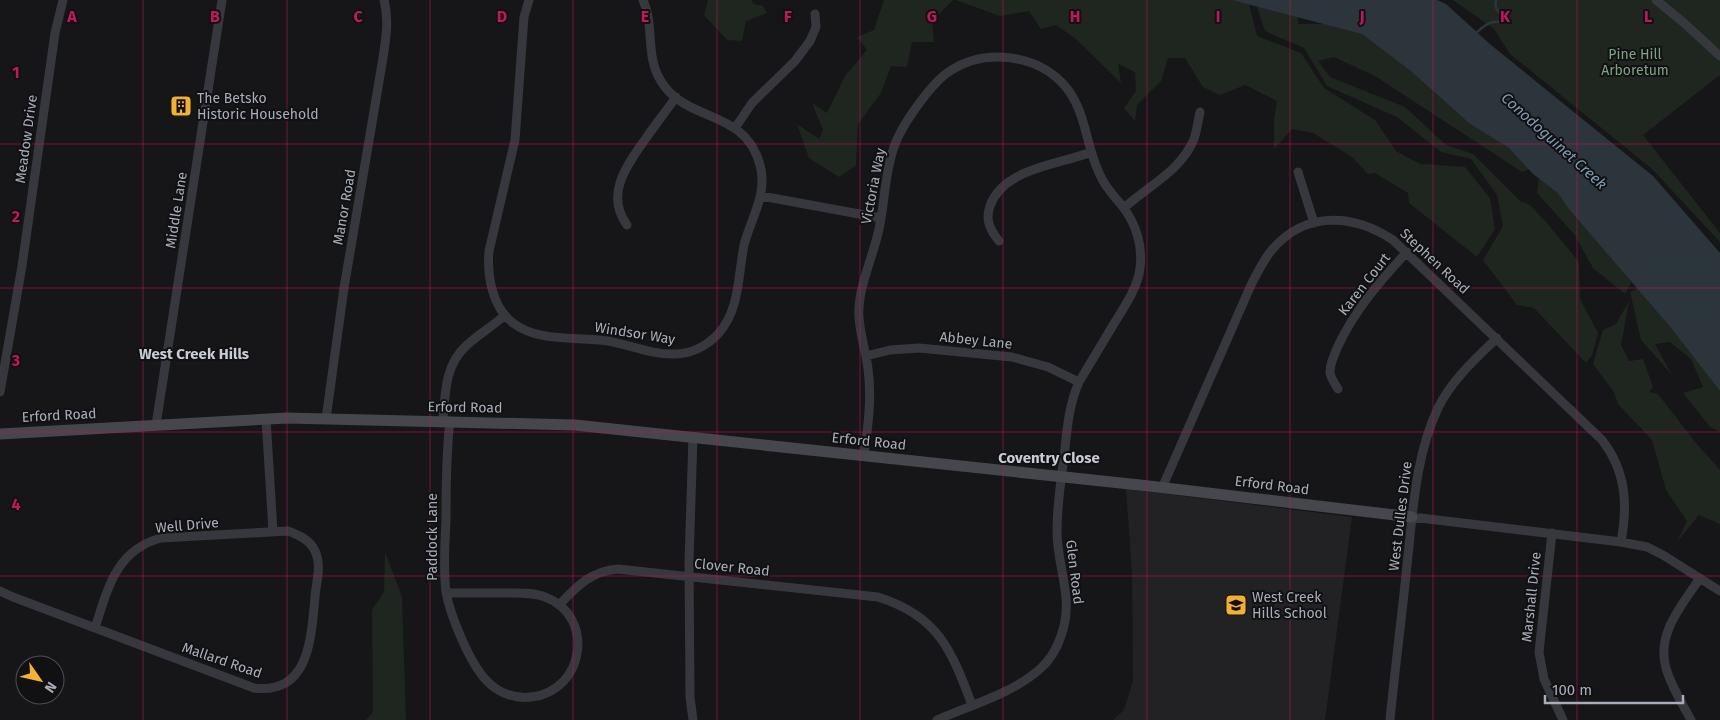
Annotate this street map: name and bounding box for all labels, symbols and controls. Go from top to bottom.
text: A [66,7,77,26]
text: B [210,7,220,26]
text: C [353,7,363,26]
text: D [497,7,507,26]
text: E [641,7,649,26]
text: F [784,7,792,26]
text: G [927,7,937,26]
text: H [1070,7,1080,26]
text: I [1216,7,1220,26]
text: J [1358,7,1365,26]
text: K [1500,7,1511,26]
text: L [1644,7,1652,26]
park label: Pine Hill Arboretum [1601,46,1669,79]
text: 1 [12,63,20,82]
water label: Conodoguinet Creek [1498,89,1610,193]
place label: The Betsko Historic Household [197,90,319,123]
street label: Meadow Drive [12,94,41,184]
building icon: The Betsko Historic Household [169,94,193,118]
street label: Victoria Way [858,146,889,226]
street label: Manor Road [329,168,359,246]
street label: Middle Lane [162,171,191,250]
text: 2 [12,207,20,226]
street label: Stephen Road [1397,225,1473,298]
street label: Karen Court [1335,249,1395,319]
street label: Windsor Way [593,319,677,348]
street label: Abbey Lane [939,328,1013,353]
district label: West Creek Hills [139,345,249,363]
text: 3 [11,351,20,370]
street label: Erford Road [427,398,503,417]
street label: Erford Road [21,405,97,426]
street label: Erford Road [831,429,907,454]
district label: Coventry Close [998,449,1100,467]
street label: West Dulles Drive [1385,460,1416,572]
street label: Erford Road [1234,472,1310,498]
street label: Paddock Lane [424,493,441,581]
text: 4 [11,495,21,514]
street label: Well Drive [155,514,220,537]
street label: Glen Road [1062,539,1087,605]
street label: Marshall Drive [1518,551,1545,643]
street label: Clover Road [693,555,770,580]
place label: West Creek Hills School [1252,589,1327,622]
school or university icon: West Creek Hills School [1224,593,1248,617]
street label: Mallard Road [180,639,264,682]
north arrow [15,655,65,705]
scale bar [1545,672,1682,704]
text: N [41,678,60,696]
text: 100 m [1552,681,1592,699]

